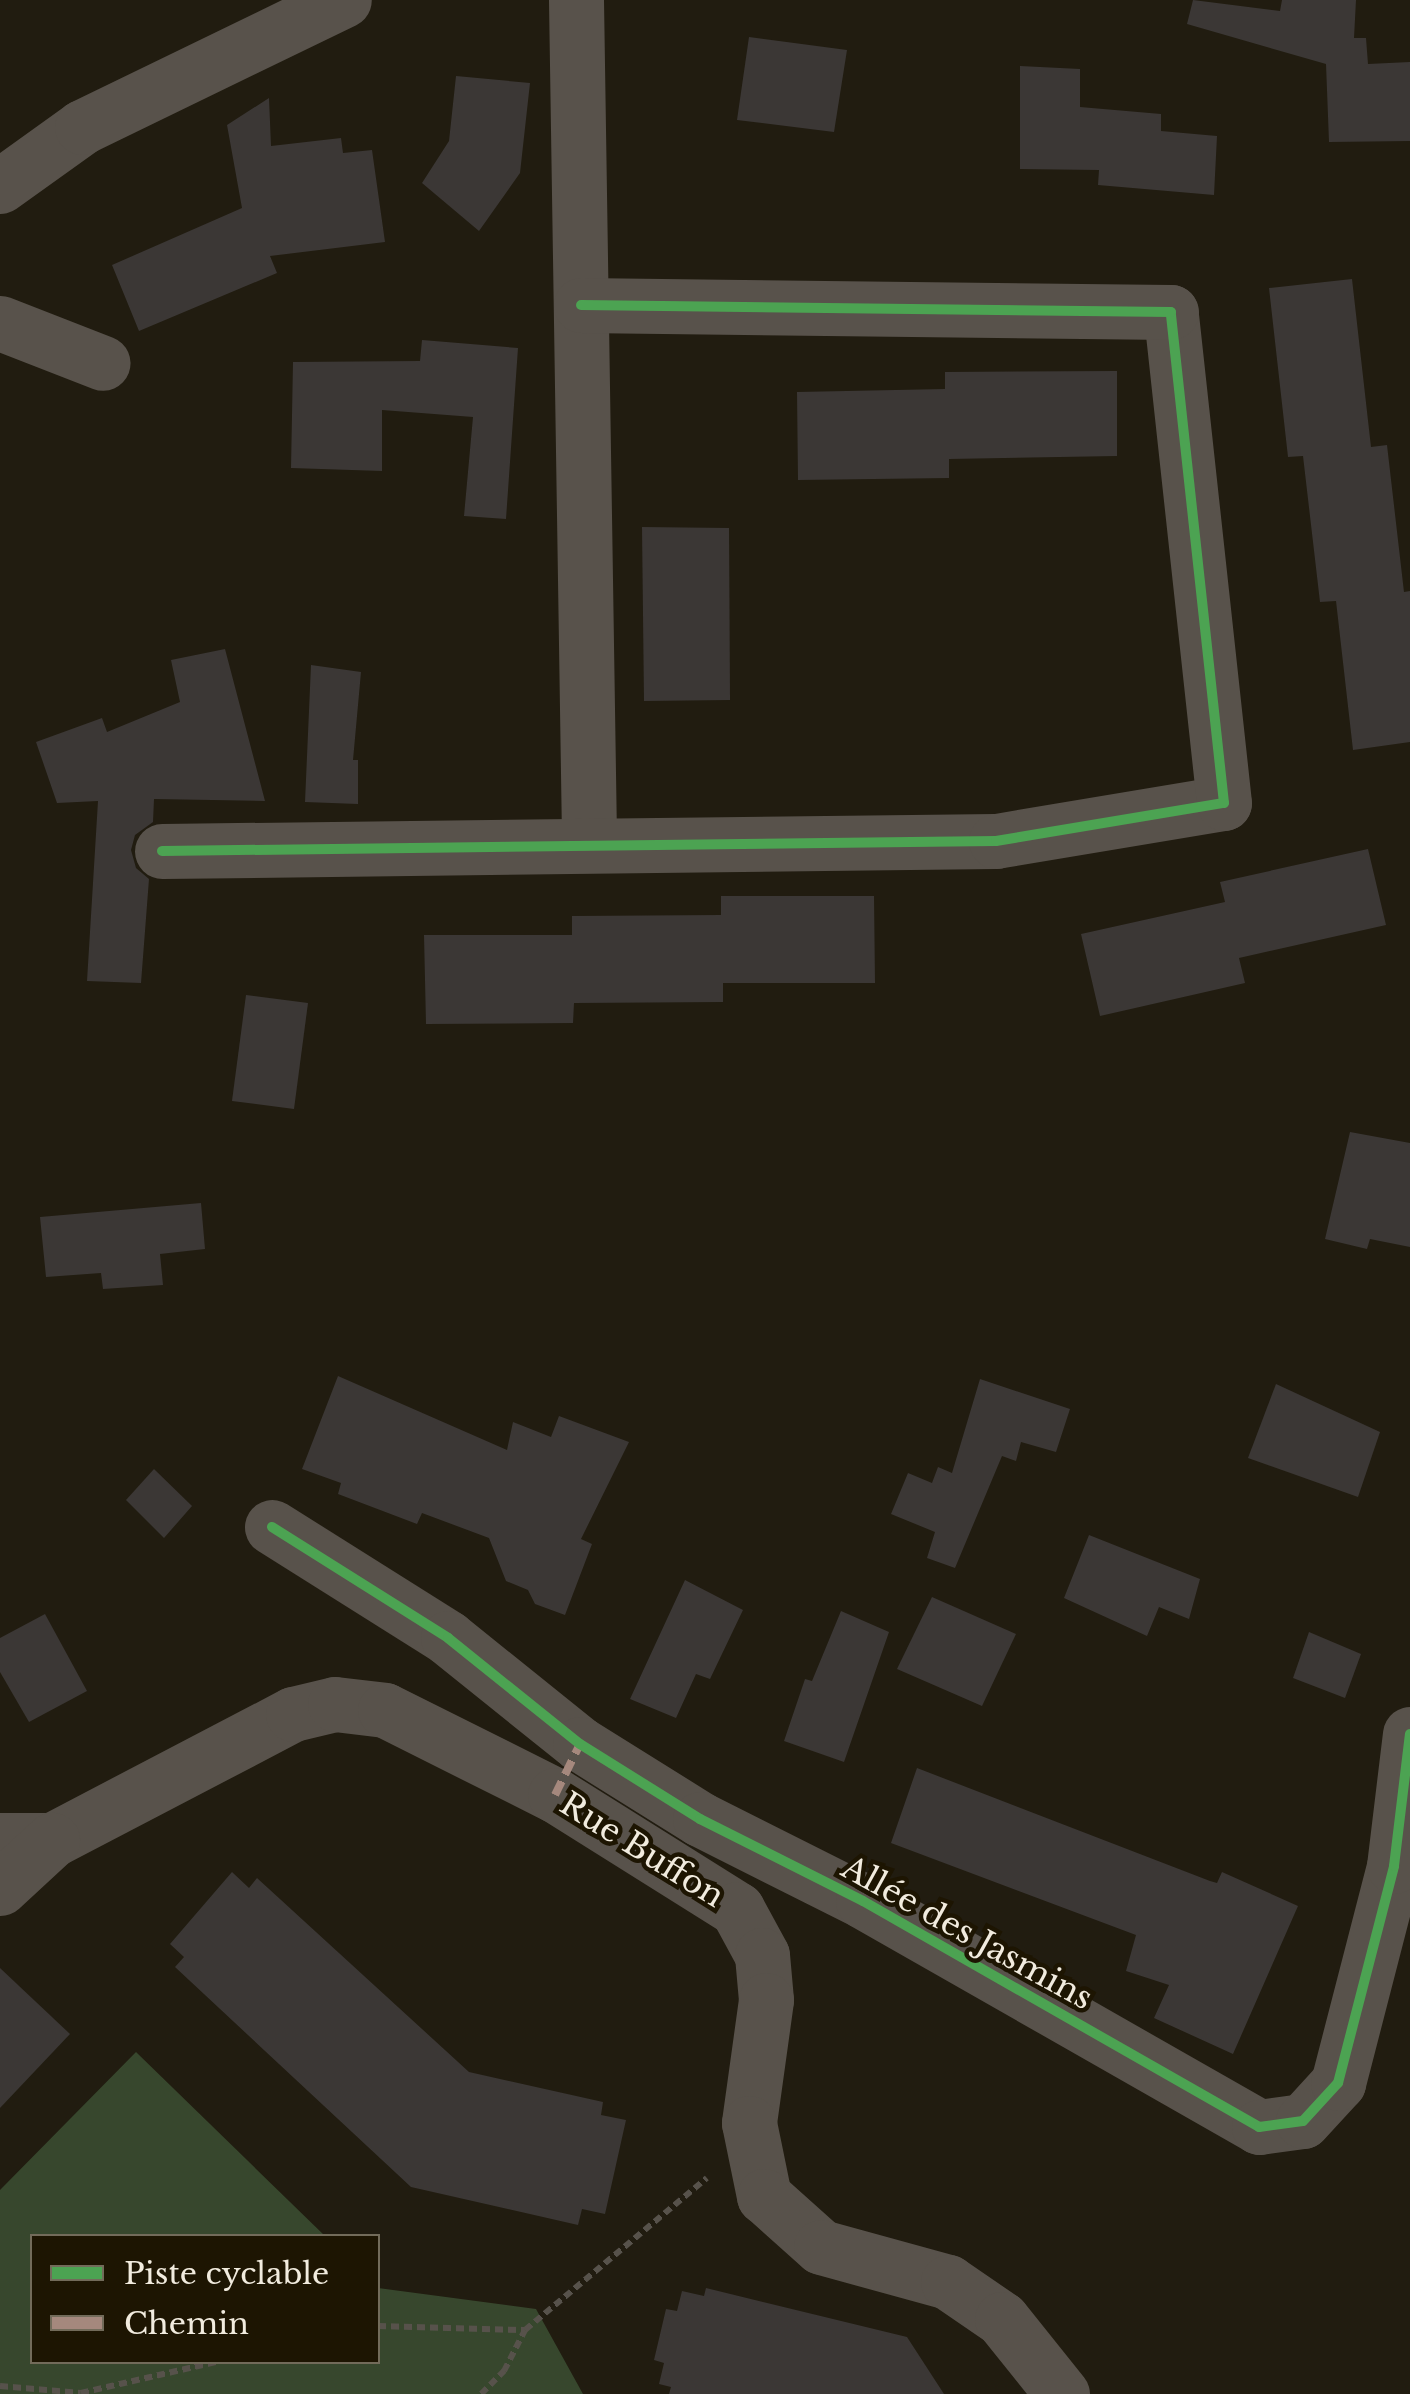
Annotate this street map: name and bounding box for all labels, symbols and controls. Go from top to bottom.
street label: Rue Buffon [553,1784,731,1916]
street label: Allée des Jasmins [835,1848,1099,2018]
legend [30,2234,380,2364]
text: Piste cyclable [124,2255,329,2292]
text: Chemin [124,2305,249,2342]

